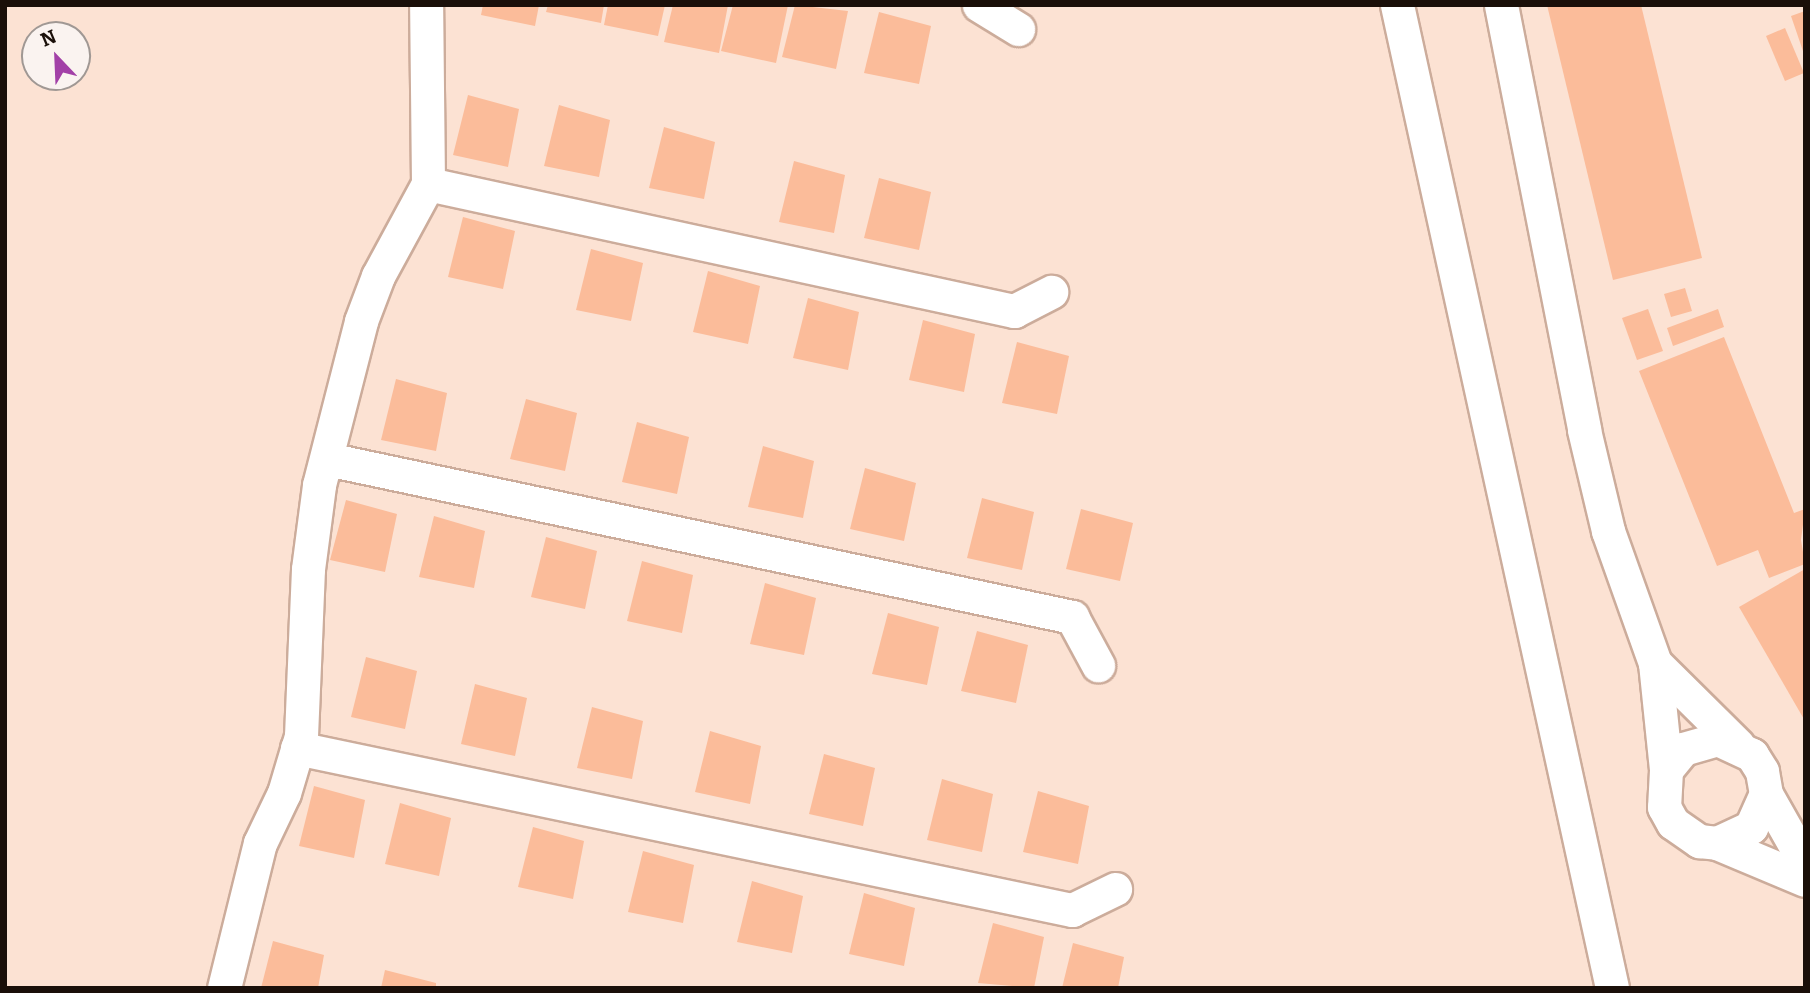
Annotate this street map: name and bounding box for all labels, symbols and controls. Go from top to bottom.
north arrow [21,21,91,91]
text: N [37,25,60,52]

